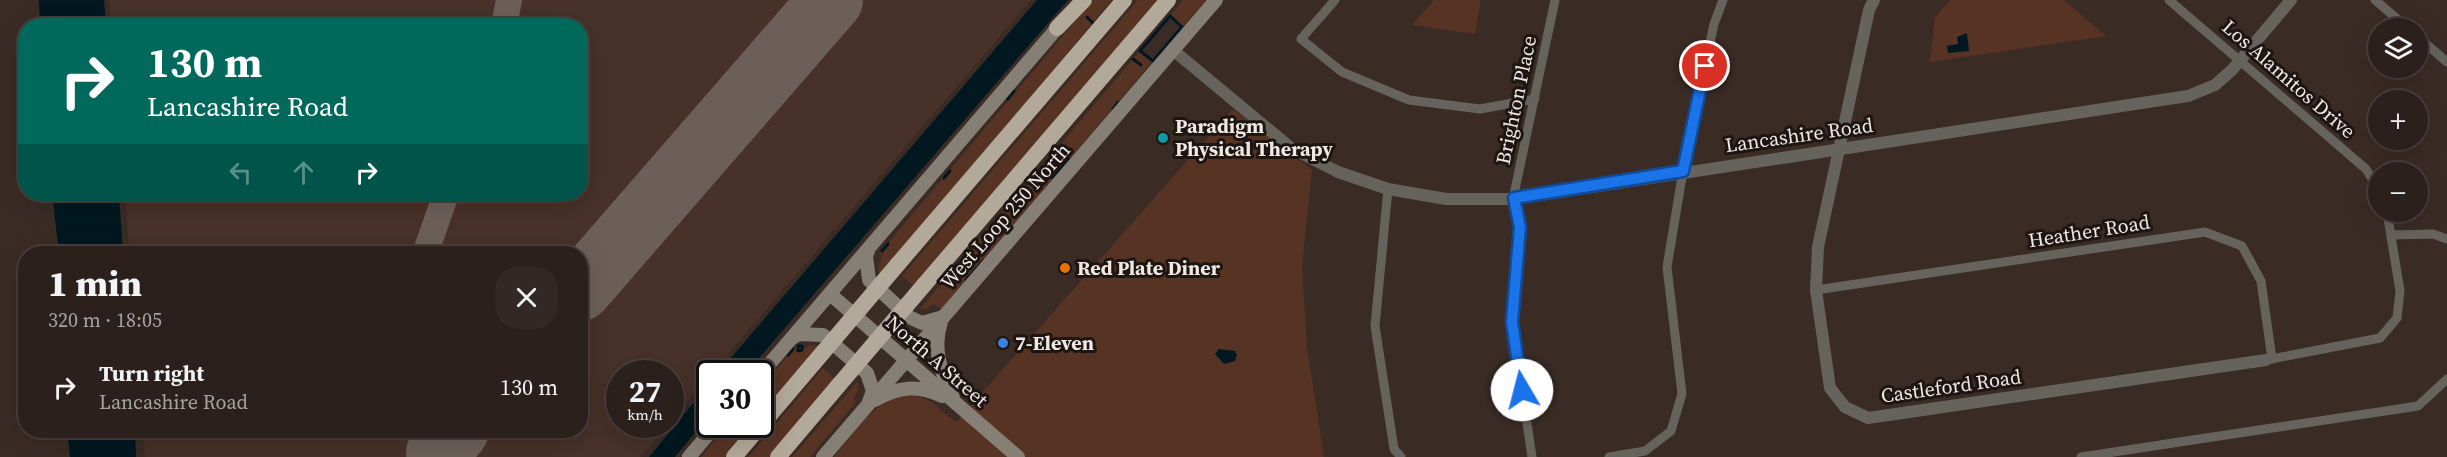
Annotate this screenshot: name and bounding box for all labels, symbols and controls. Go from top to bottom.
street label: Los Alamitos Drive [2216,13,2362,145]
map controls [2368,18,2428,222]
button: layers [2368,18,2428,78]
text: 130 m [147,33,262,91]
street label: Brighton Place [1489,33,1543,167]
pin [1679,40,1730,91]
icon: right [48,42,126,120]
icon: arrive [1688,49,1721,82]
text: Lancashire Road [147,88,348,125]
button: + [2368,90,2428,150]
street label: Lancashire Road [1723,111,1875,159]
place label: Paradigm Physical Therapy [1175,112,1333,163]
marker: Paradigm Physical Therapy [1156,131,1170,145]
street label: West Loop 250 North [934,137,1076,295]
icon: left [224,156,257,189]
icon: ahead [287,156,320,189]
icon: right [350,156,383,189]
button: − [2368,162,2428,222]
street label: Heather Road [2026,207,2152,254]
place label: Red Plate Diner [1077,254,1221,282]
text: 1 min [48,259,142,308]
marker: Red Plate Diner [1058,261,1072,275]
button: close [495,266,558,329]
text: 320 m · 18:05 [48,306,162,334]
street label: North A Street [880,309,995,414]
place label: 7-Eleven [1015,329,1094,357]
marker: 7-Eleven [996,336,1010,350]
text: Turn right [99,358,204,388]
position arrow [1490,358,1554,422]
speed limit sign: 30 [696,360,774,438]
street label: Castleford Road [1879,362,2024,410]
icon: right [48,371,81,404]
text: 27 [629,371,661,412]
text: 130 m [500,372,558,402]
text: Lancashire Road [99,388,248,416]
text: km/h [627,404,663,425]

